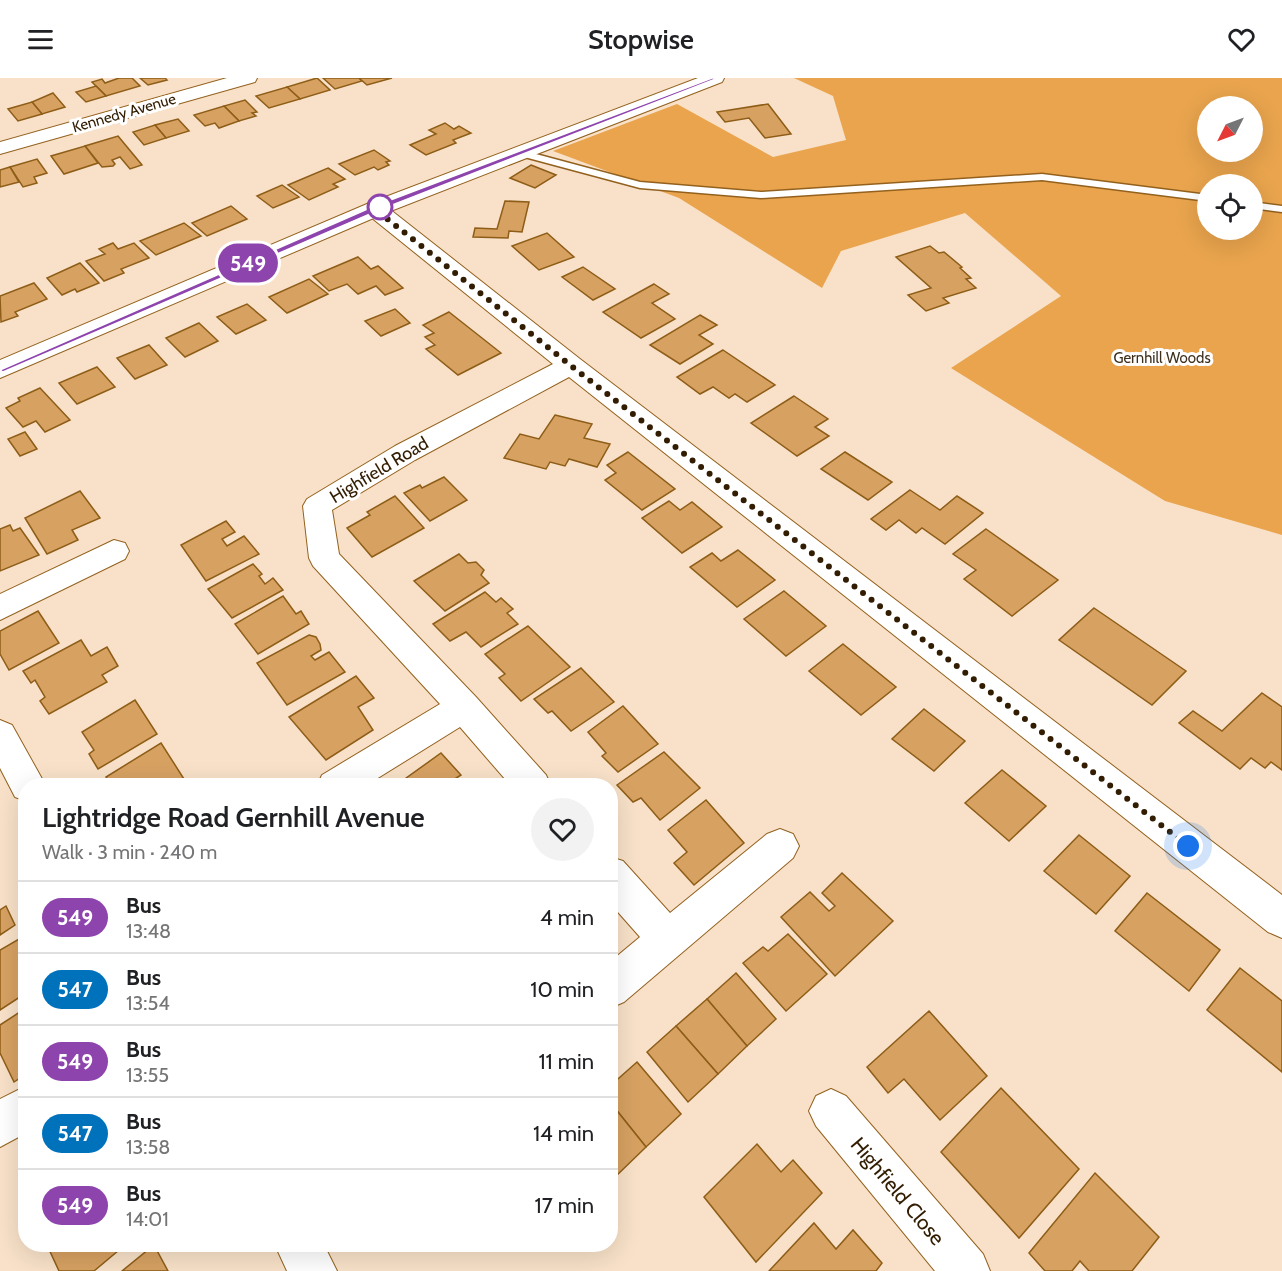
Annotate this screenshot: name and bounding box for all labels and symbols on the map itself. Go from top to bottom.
street label: Kennedy Avenue [70,90,178,136]
north arrow [1197,96,1263,162]
unlabelled marker [367,194,393,220]
line badge: 549 [214,244,282,282]
park label: Gernhill Woods [1113,349,1211,367]
street label: Highfield Road [326,432,432,508]
your location [1173,831,1203,861]
street label: Highfield Close [846,1132,950,1250]

